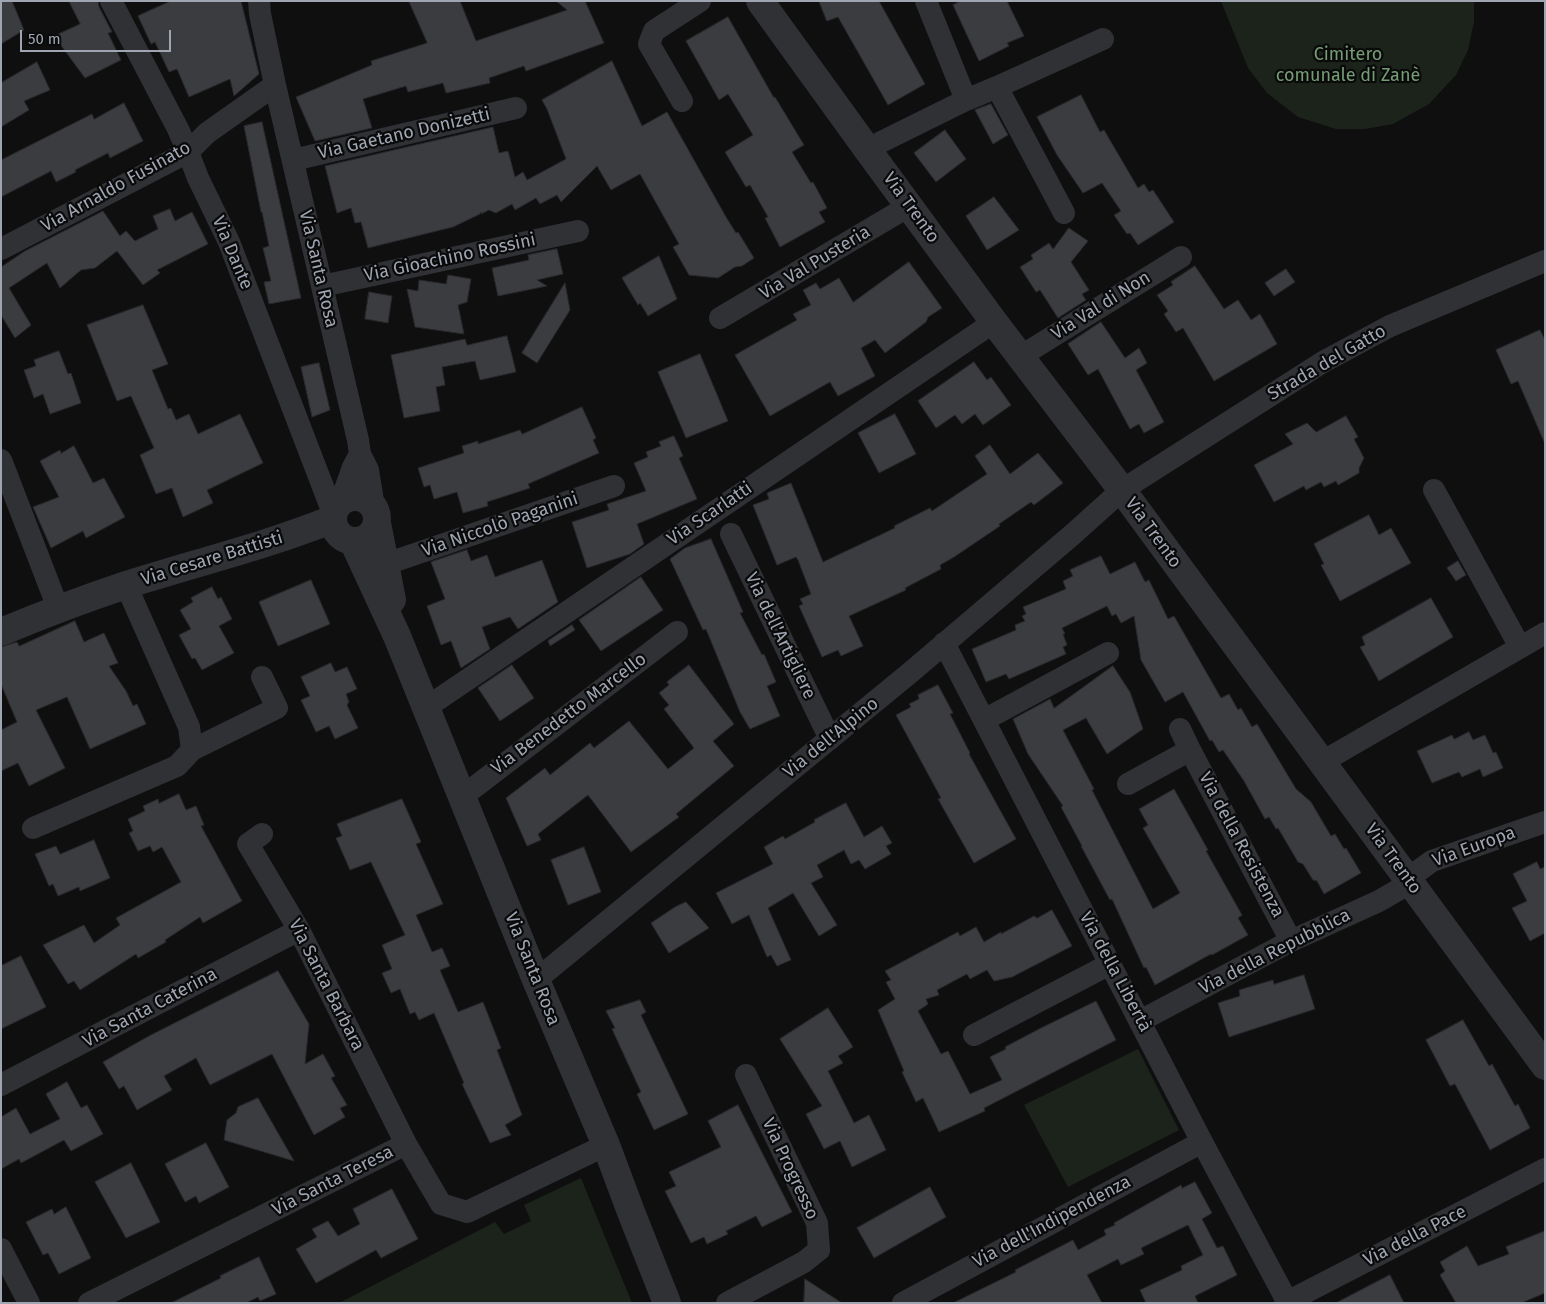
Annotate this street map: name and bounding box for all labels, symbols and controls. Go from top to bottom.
scale bar [22,20,174,52]
text: 50 m [28,30,61,48]
park label: Cimitero comunale di Zanè [1276,44,1420,86]
street label: Via Gaetano Donizetti [316,104,492,164]
street label: Via Arnaldo Fusinato [38,137,194,237]
street label: Via Trento [878,169,944,247]
street label: Via Santa Rosa [294,208,342,330]
street label: Via Dante [207,213,257,293]
street label: Via Val Pusteria [756,221,874,305]
street label: Via Gioachino Rossini [362,229,538,287]
street label: Via Val di Non [1048,267,1154,345]
street label: Strada del Gatto [1264,320,1390,406]
street label: Via Scarlatti [663,478,757,550]
street label: Via Niccolò Paganini [419,488,581,562]
street label: Via Trento [1120,494,1186,572]
street label: Via Cesare Battisti [139,527,285,591]
street label: Via dell'Artigliere [740,569,820,703]
street label: Via Benedetto Marcello [487,649,651,779]
street label: Via dell'Alpino [779,693,883,783]
street label: Via della Resistenza [1194,769,1288,921]
street label: Via Trento [1360,820,1426,898]
street label: Via Europa [1430,822,1518,872]
street label: Via della Repubblica [1196,905,1354,999]
street label: Via della Libertà [1074,908,1156,1036]
street label: Via Santa Rosa [500,909,564,1029]
street label: Via Santa Barbara [284,916,368,1054]
street label: Via Santa Caterina [79,964,221,1052]
street label: Via Progresso [757,1115,823,1223]
street label: Via Santa Teresa [269,1141,397,1221]
street label: Via dell'Indipendenza [969,1171,1135,1273]
street label: Via della Pace [1360,1201,1470,1271]

